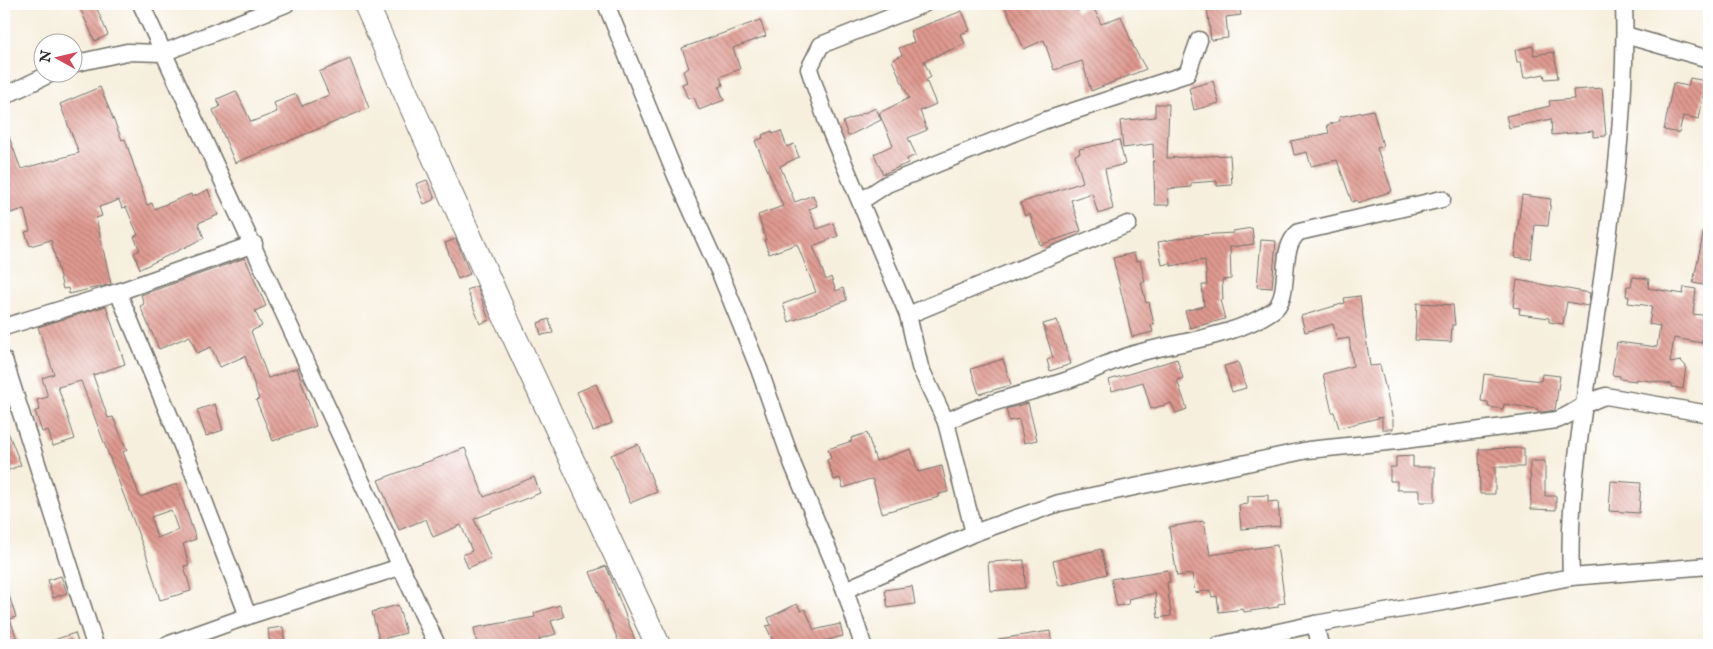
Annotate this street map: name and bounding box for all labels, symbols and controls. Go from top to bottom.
north arrow [32,32,82,82]
text: N [36,49,56,65]

